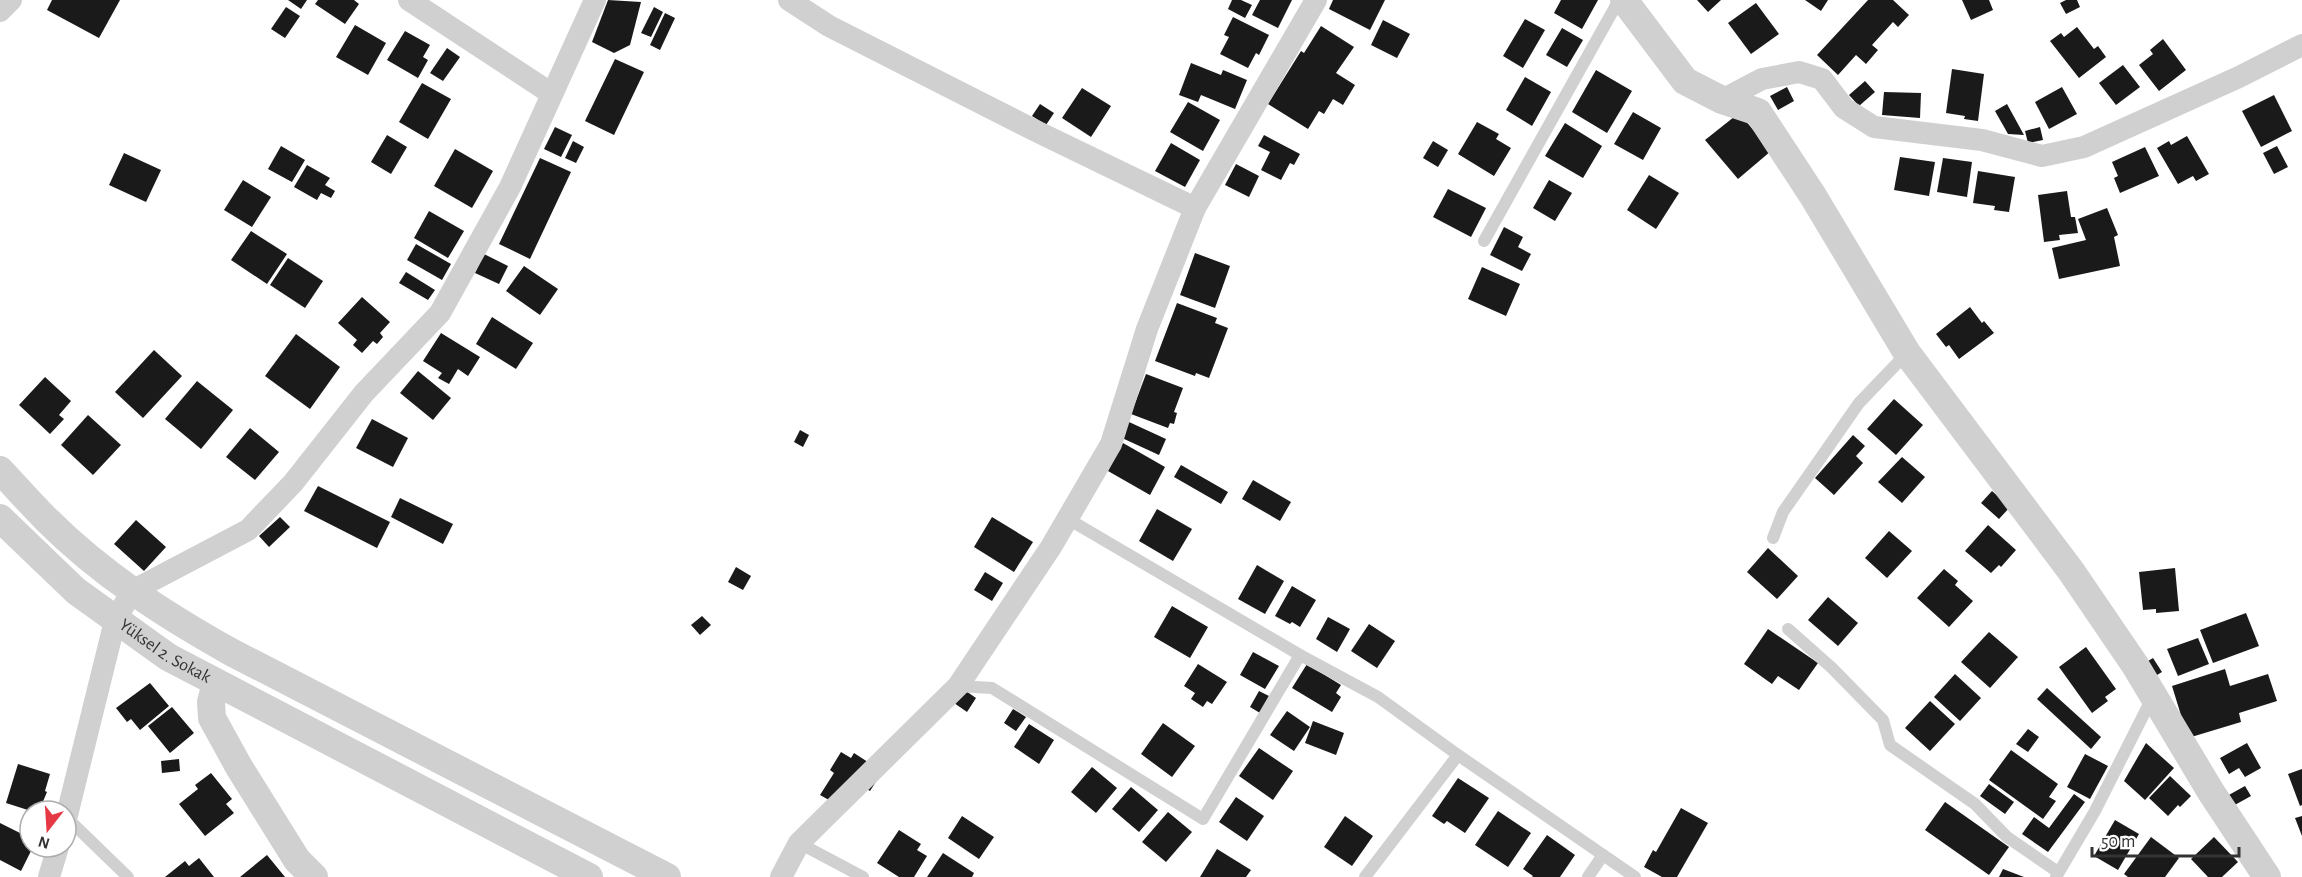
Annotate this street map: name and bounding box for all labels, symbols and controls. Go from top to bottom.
street label: Yüksel 2. Sokak [116,616,214,687]
north arrow [18,799,78,859]
scale bar [2092,820,2239,858]
text: N [36,833,52,852]
text: 50 m [2101,833,2135,851]

